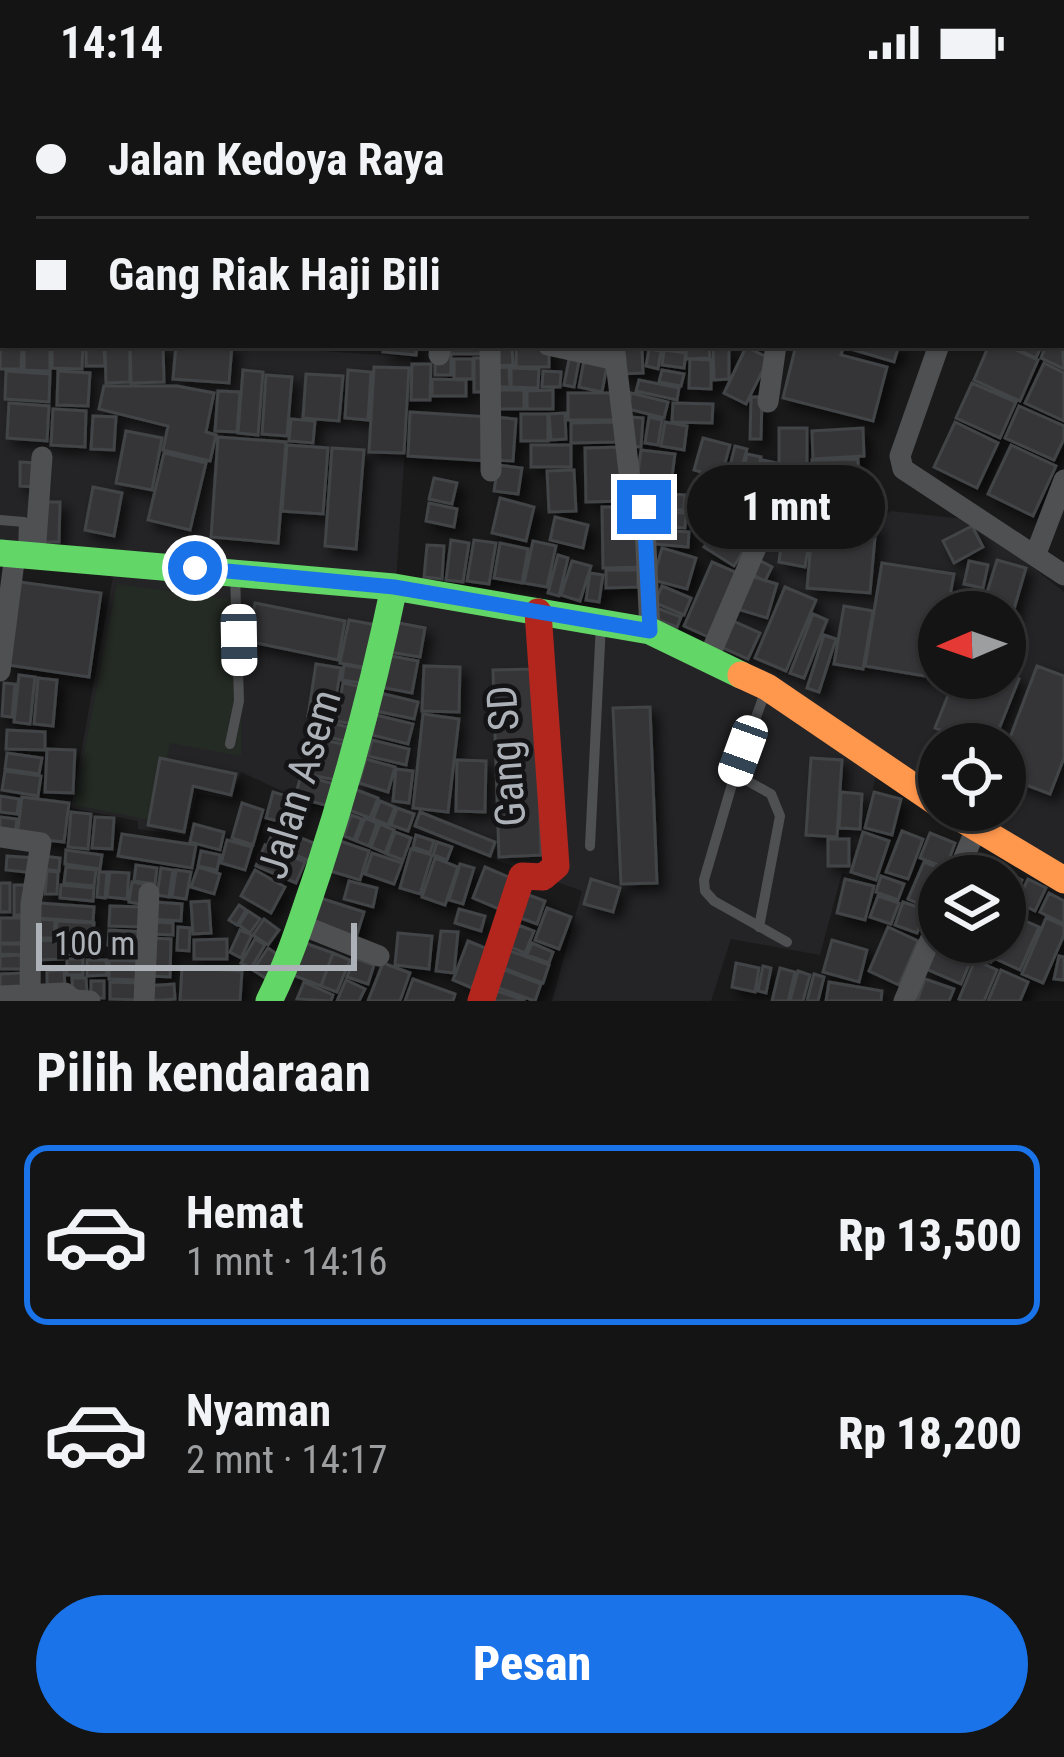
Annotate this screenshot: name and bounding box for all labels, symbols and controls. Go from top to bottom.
text: 14:14 [60,16,163,69]
text: Jalan Kedoya Raya [108,133,445,186]
text: Gang Riak Haji Bili [108,248,441,301]
callout: 1 mnt [686,465,884,549]
route end [617,480,671,534]
text: 1 mnt [741,484,831,530]
route start [168,541,222,595]
north arrow [918,591,1026,699]
map controls [918,591,1026,963]
car [220,604,258,676]
street label: Jalan Asem [247,684,351,884]
street label: Gang SD [477,684,535,828]
car [714,711,772,791]
button: locate [918,723,1026,831]
button: layers [918,855,1026,963]
scale bar [36,917,357,970]
text: 100 m [54,924,135,963]
text: Pilih kendaraan [36,1041,371,1104]
icon: car [42,1181,150,1289]
text: Hemat [186,1186,304,1239]
text: Rp 13,500 [838,1209,1022,1262]
text: 1 mnt · 14:16 [186,1239,388,1285]
icon: car [42,1379,150,1487]
text: Nyaman [186,1384,331,1437]
text: Rp 18,200 [838,1407,1022,1460]
text: 2 mnt · 14:17 [186,1437,388,1483]
button: Pesan [36,1595,1028,1733]

